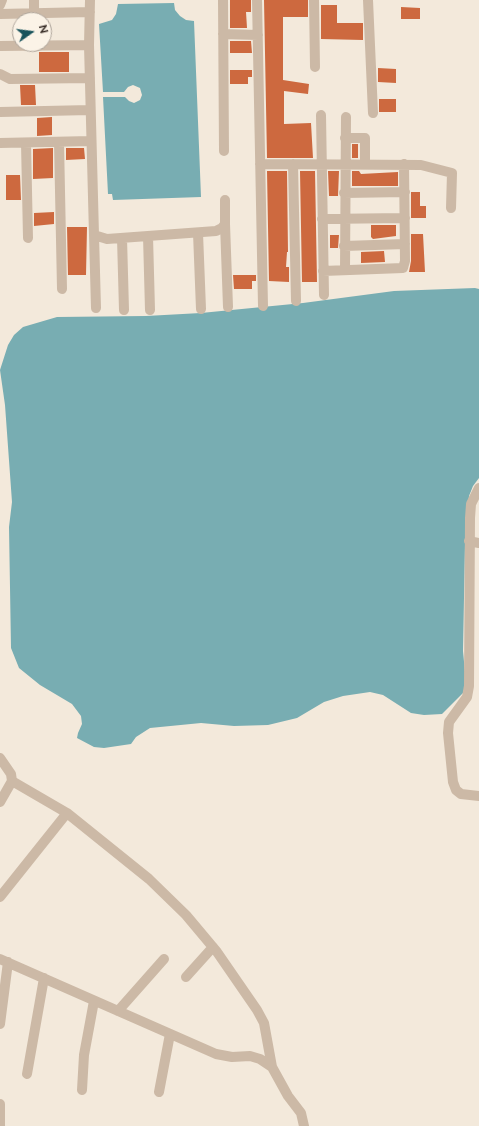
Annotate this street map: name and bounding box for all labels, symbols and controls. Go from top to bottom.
north arrow [12,12,52,52]
text: N [36,24,50,35]

